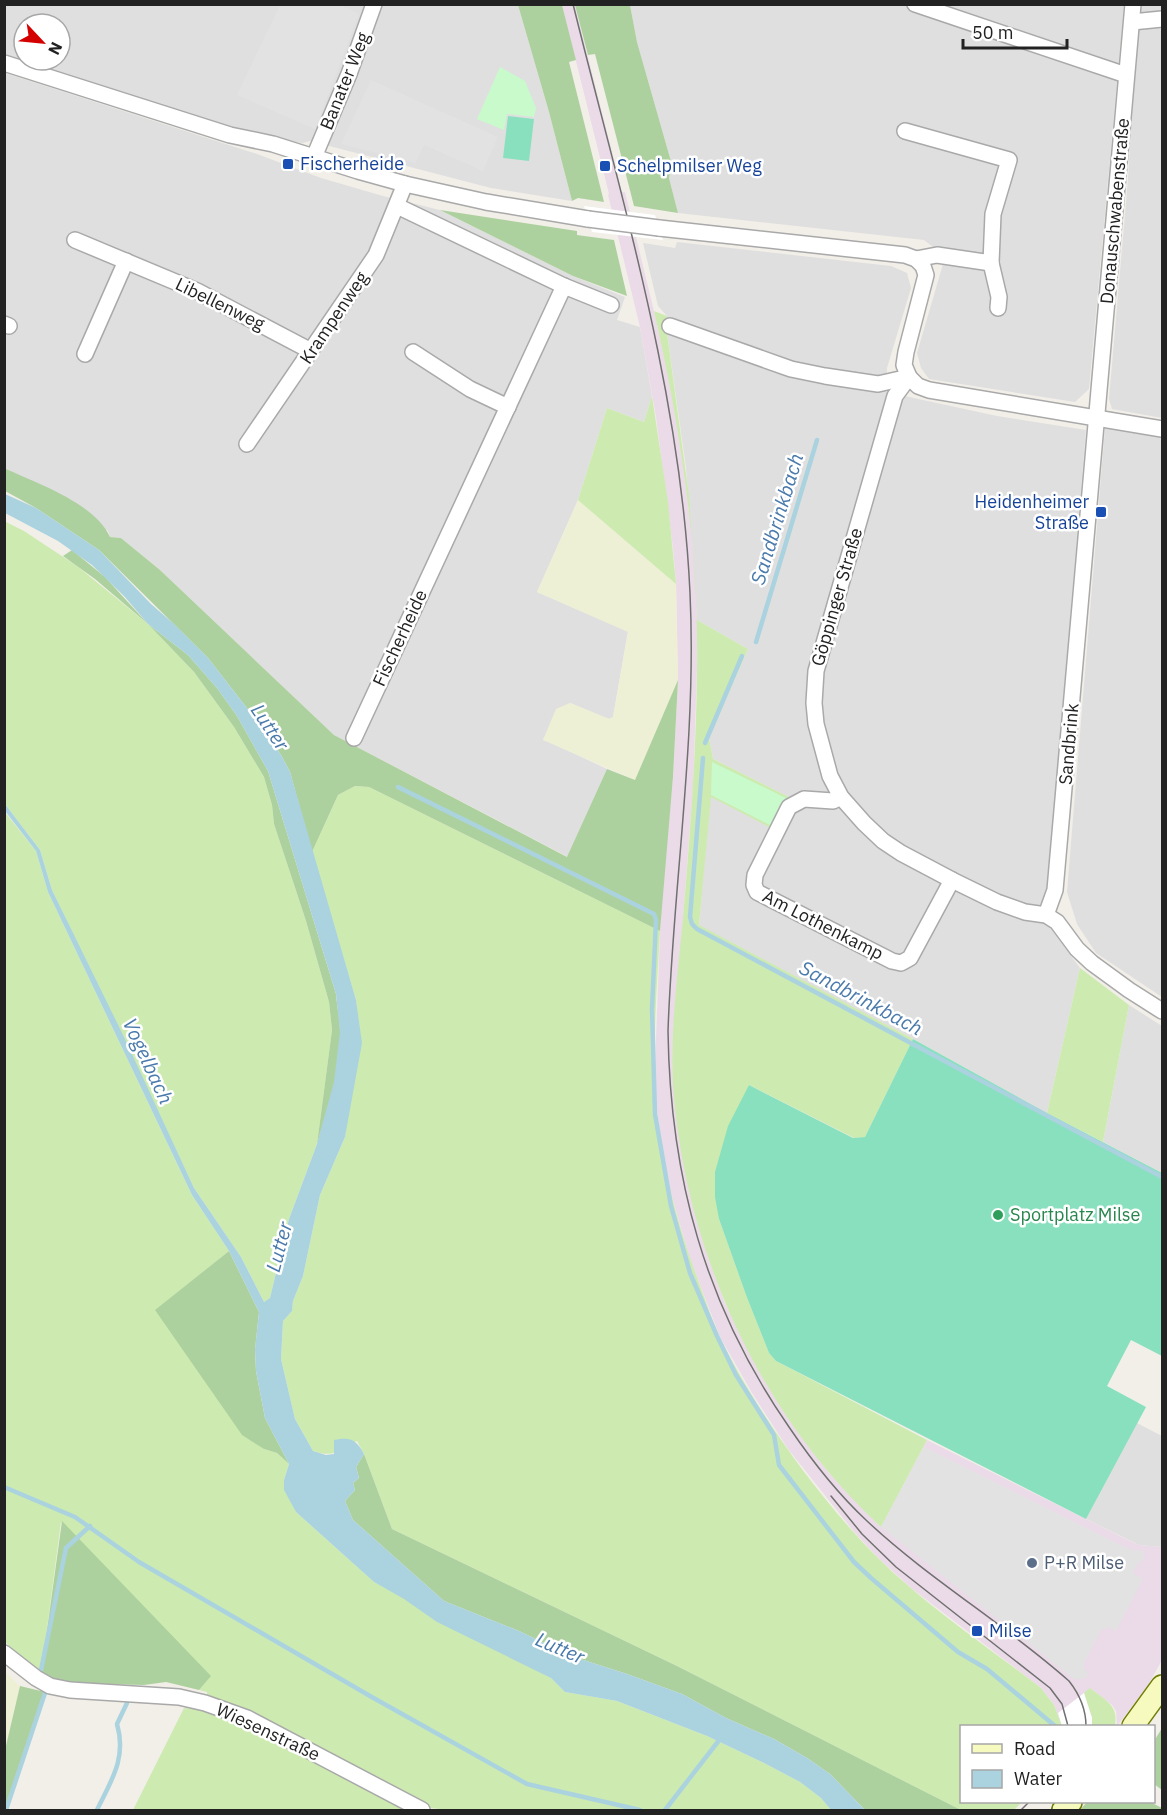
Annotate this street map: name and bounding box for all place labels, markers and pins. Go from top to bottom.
place label: Fischerheide [300,152,404,175]
place label: Schelpmilser Weg [617,154,762,177]
marker: Fischerheide [281,157,295,171]
marker: Schelpmilser Weg [598,159,612,173]
place label: Heidenheimer Straße [975,490,1089,534]
marker: Heidenheimer Straße [1094,505,1108,519]
place label: Sportplatz Milse [1010,1203,1141,1226]
marker: Sportplatz Milse [991,1208,1005,1222]
place label: P+R Milse [1044,1551,1124,1574]
marker: P+R Milse [1025,1556,1039,1570]
place label: Milse [989,1619,1032,1642]
marker: Milse [970,1624,984,1638]

